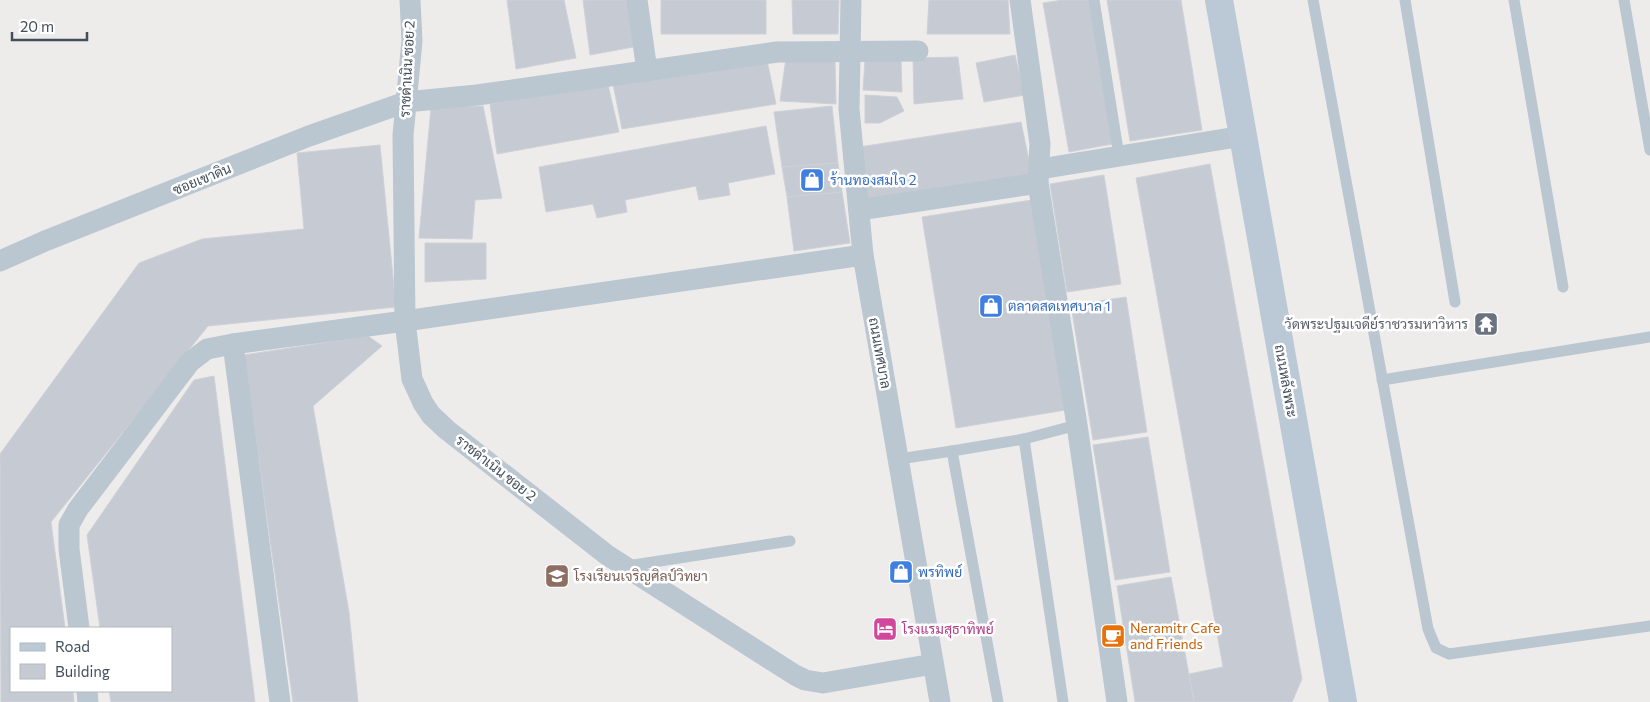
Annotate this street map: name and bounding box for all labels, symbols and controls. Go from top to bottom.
scale bar [12,10,88,42]
text: 20 m [20,17,54,35]
street label: ราชดำเนิน ซอย 2 [395,20,418,118]
street label: ซอยเขาดิน [170,159,234,198]
shop icon: ร้านทองสมใจ 2 [799,167,825,193]
place label: ร้านทองสมใจ 2 [830,171,917,188]
shop icon: ตลาดสดเทศบาล 1 [978,293,1004,319]
place label: ตลาดสดเทศบาล 1 [1008,297,1111,314]
temple icon: วัดพระปฐมเจดีย์ราชวรมหาวิหาร [1473,311,1499,337]
place label: วัดพระปฐมเจดีย์ราชวรมหาวิหาร [1285,315,1468,333]
street label: ถนนเทศบาล [866,316,895,390]
street label: ถนนหลังพระ [1272,343,1301,419]
street label: ราชดำเนิน ซอย 2 [453,431,540,504]
shop icon: พรทิพย์ [888,559,914,585]
school or university icon: โรงเรียนเจริญศิลป์วิทยา [544,563,570,589]
place label: พรทิพย์ [918,563,962,580]
place label: โรงเรียนเจริญศิลป์วิทยา [573,567,708,585]
hotel icon: โรงแรมสุธาทิพย์ [872,616,898,642]
place label: Neramitr Cafe and Friends [1130,619,1220,652]
place label: โรงแรมสุธาทิพย์ [901,620,994,639]
cafe icon: Neramitr Cafe and Friends [1100,623,1126,649]
legend [10,627,172,692]
text: Road [55,637,90,655]
text: Building [55,662,110,680]

